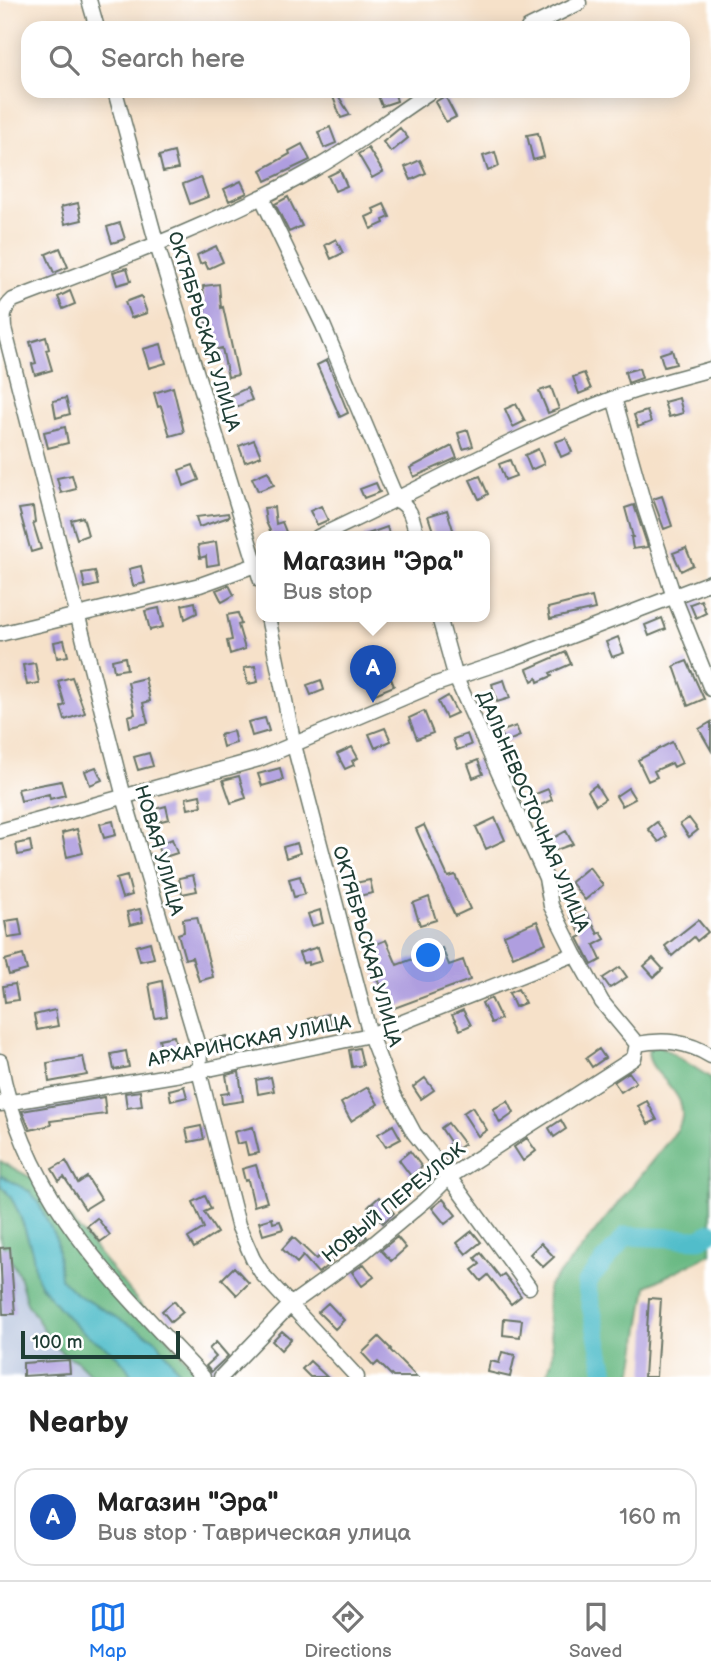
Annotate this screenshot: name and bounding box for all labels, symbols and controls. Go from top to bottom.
search box [21,21,690,98]
icon: search [45,41,83,79]
text: Search here [101,44,245,75]
street label: ОКТЯБРЬСКАЯ УЛИЦА [162,229,245,435]
popup [256,531,490,622]
text: Магазин "Эра" [282,547,464,578]
text: Bus stop [282,578,373,606]
pin: A [350,645,396,703]
street label: ДАЛЬНЕВОСТОЧНАЯ УЛИЦА [471,688,594,936]
street label: НОВАЯ УЛИЦА [129,783,188,919]
street label: ОКТЯБРЬСКАЯ УЛИЦА [327,843,406,1050]
your location [411,938,445,972]
street label: АРХАРИНСКАЯ УЛИЦА [145,1010,353,1073]
street label: НОВЫЙ ПЕРЕУЛОК [318,1138,471,1268]
scale bar [21,1328,180,1360]
text: 100 m [32,1331,83,1354]
text: Nearby [28,1405,128,1441]
text: Магазин "Эра" [97,1488,279,1519]
text: A [46,1503,60,1531]
text: 160 m [619,1503,681,1531]
text: Bus stop · Таврическая улица [97,1519,411,1547]
tab: Map [89,1598,127,1663]
tab: Directions [304,1598,392,1663]
tab: Saved [569,1598,622,1663]

